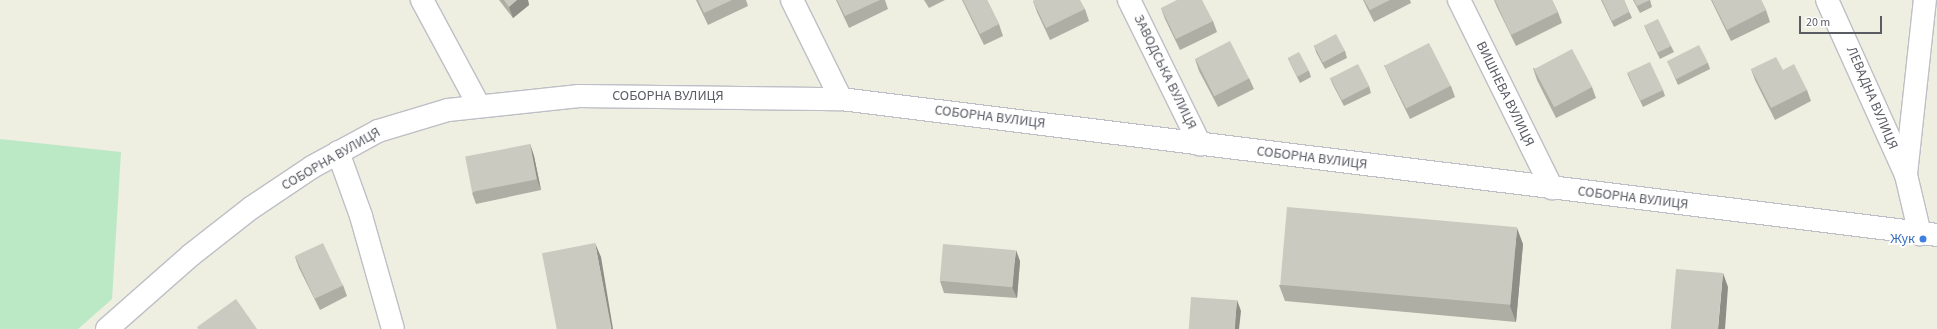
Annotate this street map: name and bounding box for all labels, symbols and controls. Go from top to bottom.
scale bar [1801,8,1884,34]
street label: ЗАВОДСЬКА ВУЛИЦЯ [1130,12,1200,132]
text: 20 m [1806,14,1830,31]
street label: ВИШНЕВА ВУЛИЦЯ [1472,39,1538,149]
street label: ЛЕВАДНА ВУЛИЦЯ [1843,44,1901,152]
street label: СОБОРНА ВУЛИЦЯ [612,88,724,104]
street label: СОБОРНА ВУЛИЦЯ [934,102,1046,132]
street label: СОБОРНА ВУЛИЦЯ [279,124,383,194]
street label: СОБОРНА ВУЛИЦЯ [1256,143,1368,173]
street label: СОБОРНА ВУЛИЦЯ [1577,183,1689,213]
place label: Жук [1890,231,1915,247]
marker: Жук [1918,234,1928,244]

